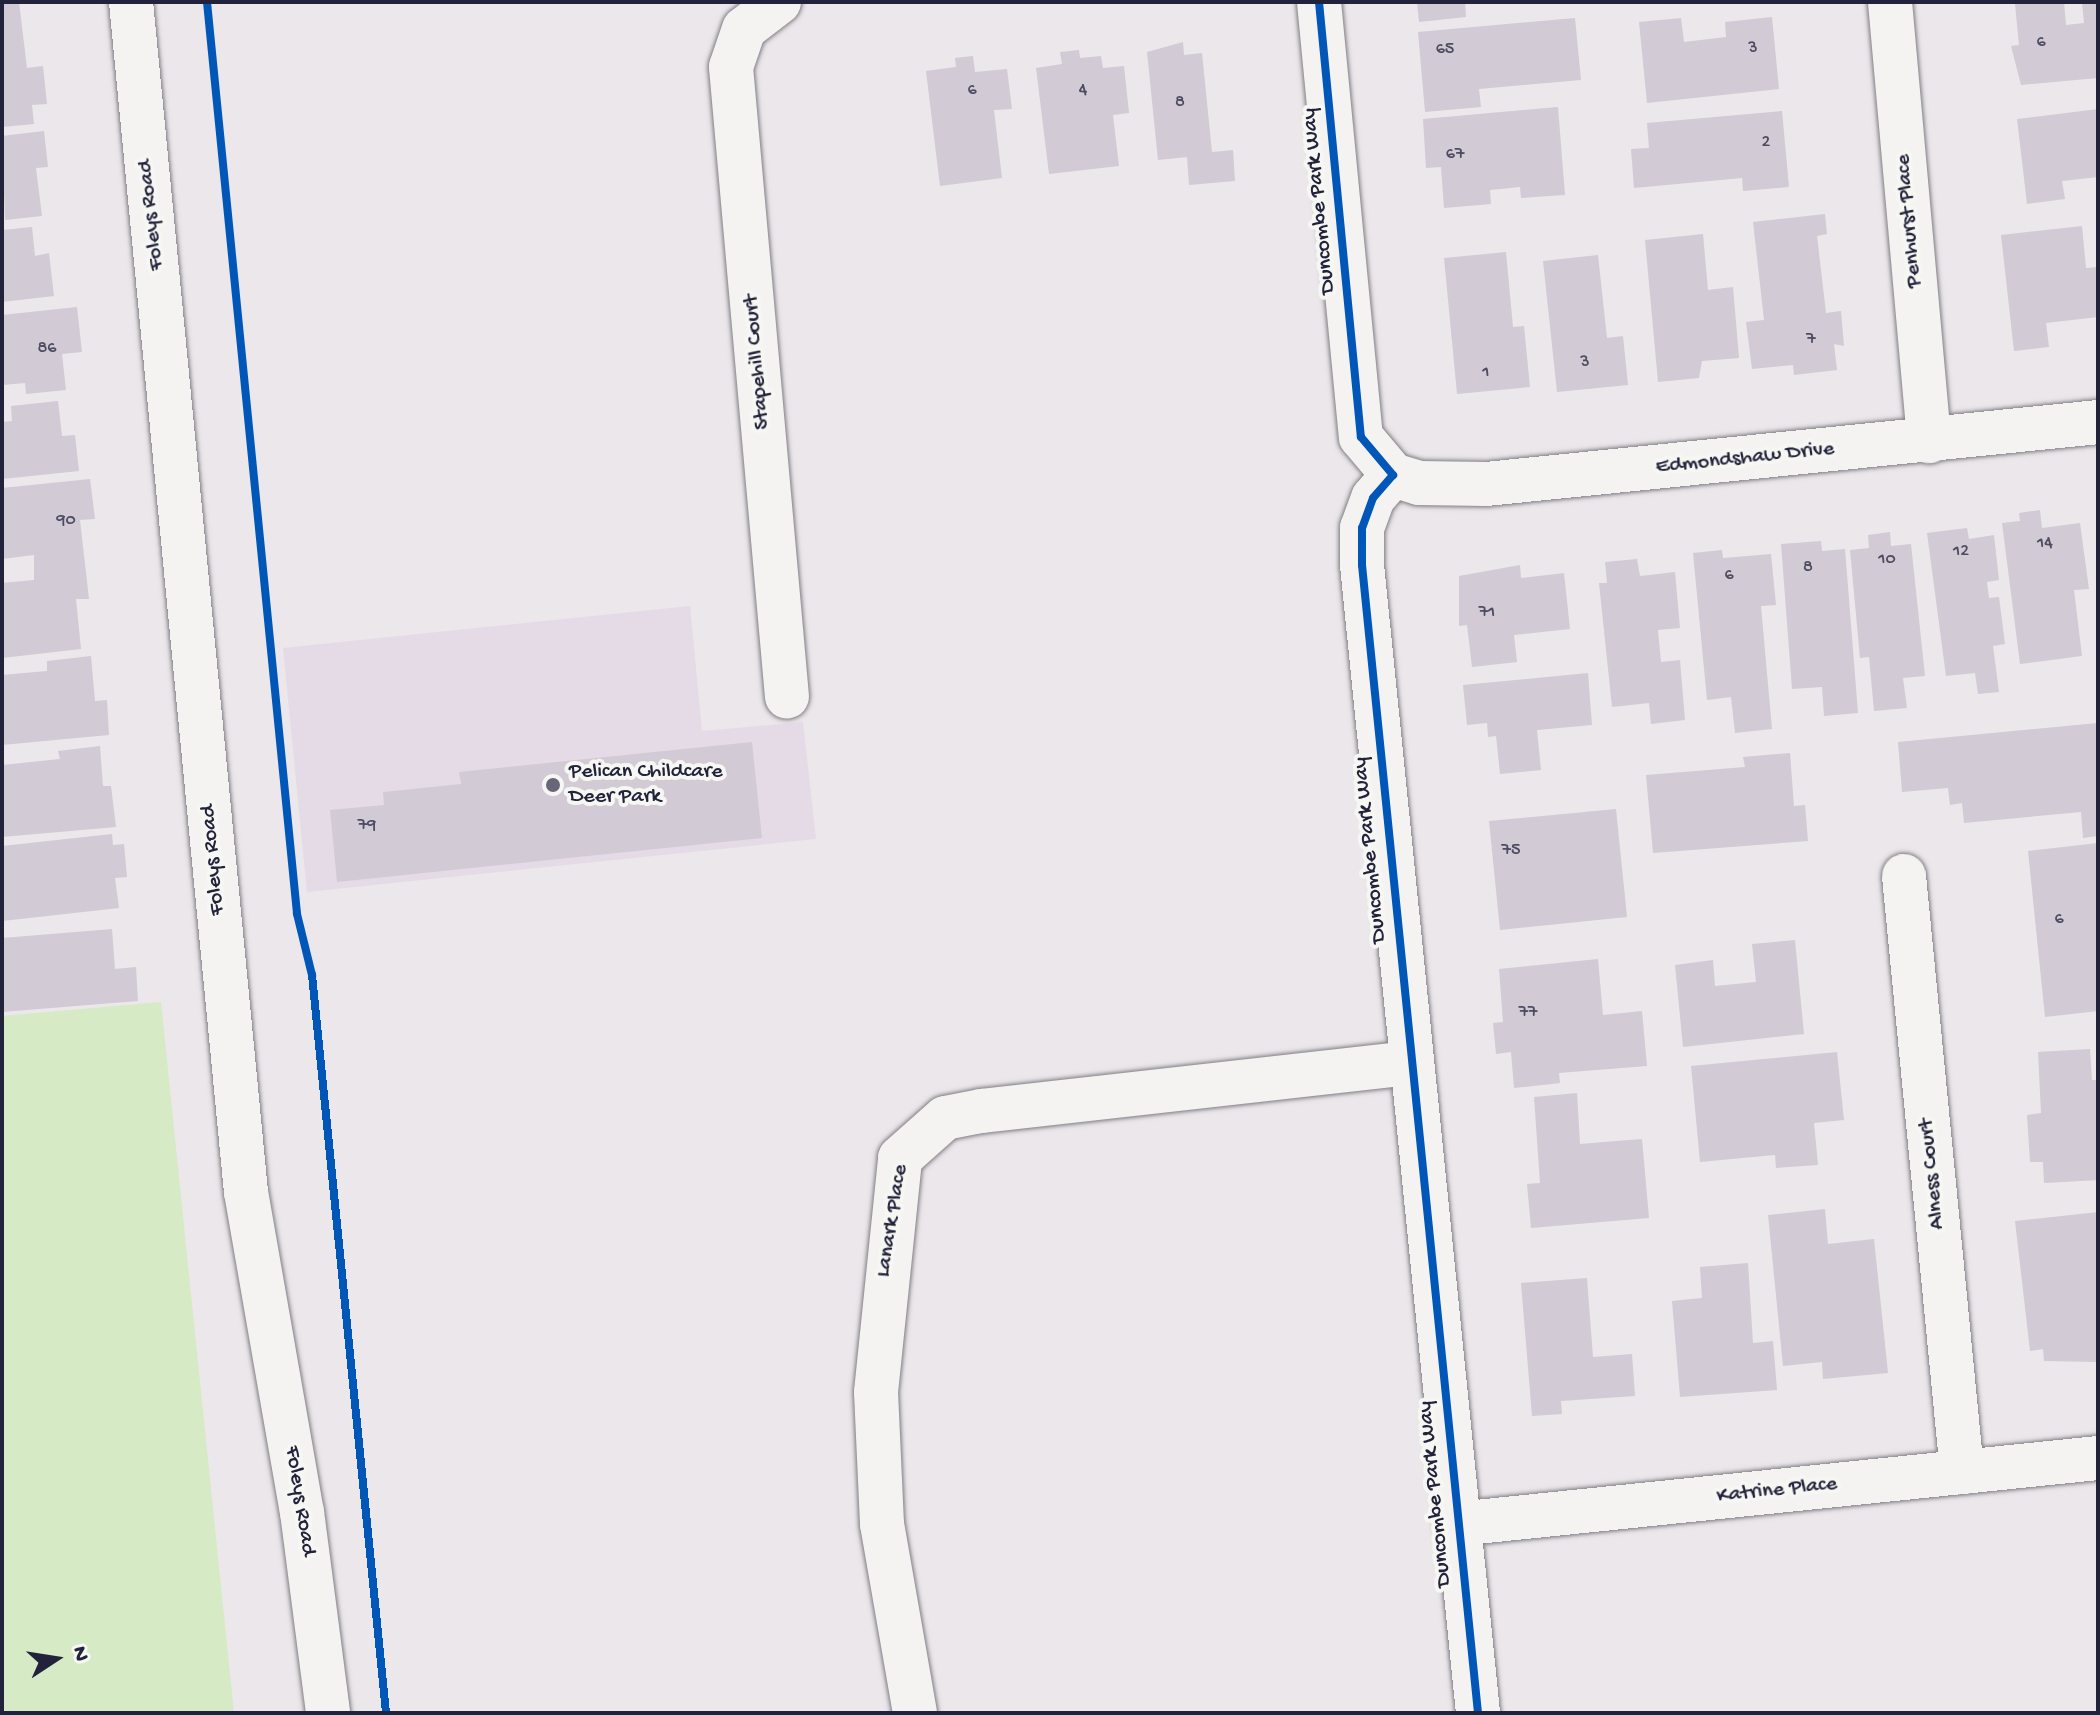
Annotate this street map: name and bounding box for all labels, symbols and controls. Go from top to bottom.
house number: 6 [2036,32,2046,54]
house number: 3 [1748,38,1758,60]
house number: 65 [1436,39,1454,61]
house number: 6 [967,80,977,102]
house number: 4 [1079,80,1087,102]
house number: 8 [1175,92,1185,114]
street label: Duncombe Park Way [1297,107,1343,295]
house number: 2 [1762,132,1770,154]
house number: 67 [1446,144,1464,166]
street label: Penhurst Place [1891,153,1929,289]
street label: Foleys Road [133,158,171,272]
street label: Stapehill Court [739,293,777,431]
house number: 7 [1806,329,1816,351]
house number: 86 [38,338,56,360]
house number: 3 [1580,352,1590,374]
house number: 1 [1482,362,1490,384]
street label: Edmondshaw Drive [1654,437,1836,481]
house number: 90 [56,510,76,532]
house number: 14 [2037,533,2053,555]
house number: 12 [1953,541,1969,563]
house number: 10 [1878,549,1896,571]
house number: 8 [1803,557,1813,579]
house number: 6 [1724,565,1734,587]
house number: 71 [1479,602,1495,624]
street label: Duncombe Park Way [1348,756,1394,944]
place label: Pelican Childcare Deer Park [569,759,723,810]
marker: Pelican Childcare Deer Park [544,776,562,794]
street label: Foleys Road [196,804,232,916]
house number: 79 [358,815,376,837]
house number: 75 [1502,840,1520,862]
house number: 6 [2054,909,2064,931]
house number: 77 [1519,1002,1537,1024]
street label: Alness Court [1914,1117,1952,1231]
street label: Lanark Place [871,1163,915,1279]
street label: Duncombe Park Way [1413,1400,1459,1588]
street label: Foleys Road [277,1444,321,1558]
street label: Katrine Place [1715,1472,1839,1510]
north arrow [16,1619,96,1699]
text: N [65,1644,94,1664]

